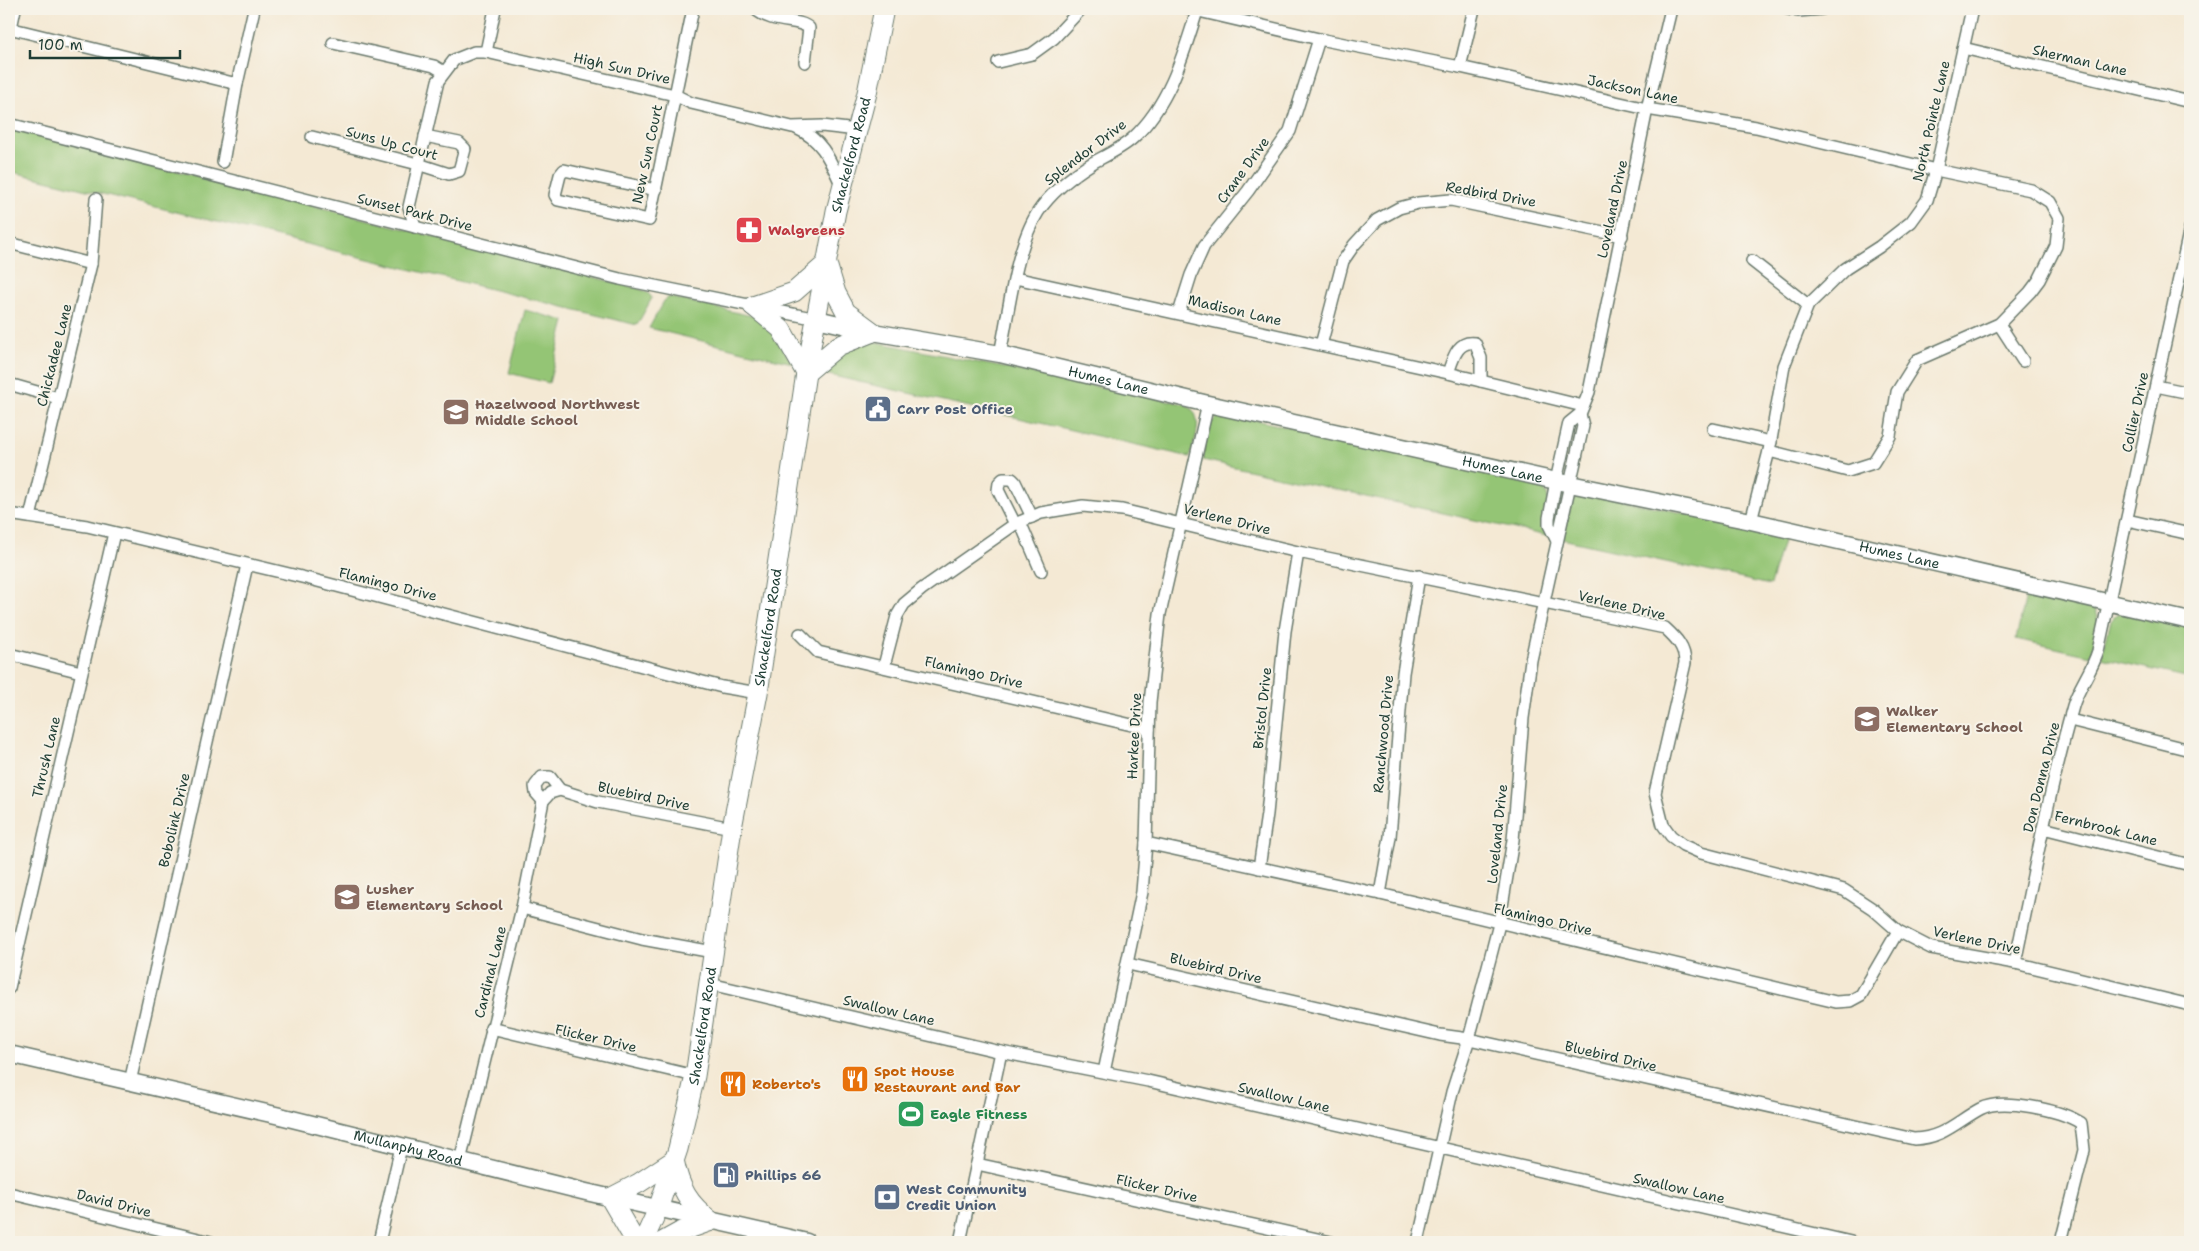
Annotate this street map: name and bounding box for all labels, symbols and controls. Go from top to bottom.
scale bar [30,28,180,60]
text: 100 m [38,35,83,55]
street label: Sherman Lane [2031,40,2129,80]
street label: High Sun Drive [572,48,672,88]
street label: North Pointe Lane [1908,59,1954,183]
street label: Jackson Lane [1586,71,1680,107]
street label: Shackelford Road [827,95,875,215]
street label: New Sun Court [628,103,666,205]
street label: Splendor Drive [1040,115,1130,189]
street label: Suns Up Court [344,122,440,164]
street label: Crane Drive [1213,133,1273,207]
street label: Loveland Drive [1593,158,1631,260]
street label: Redbird Drive [1444,177,1538,211]
street label: Sunset Park Drive [355,189,475,235]
pharmacy icon: Walgreens [734,215,764,245]
place label: Walgreens [768,221,845,239]
street label: Madison Lane [1186,290,1284,330]
street label: Chickadee Lane [32,302,76,408]
street label: Humes Lane [1066,362,1151,398]
street label: Collier Drive [2118,370,2152,454]
public building icon: Carr Post Office [863,394,893,424]
place label: Hazelwood Northwest Middle School [475,395,640,429]
school or university icon: Hazelwood Northwest Middle School [441,397,471,427]
place label: Carr Post Office [897,400,1013,418]
street label: Humes Lane [1460,451,1545,487]
street label: Verlene Drive [1181,499,1273,539]
street label: Humes Lane [1857,537,1942,573]
street label: Flamingo Drive [337,563,439,605]
street label: Shackelford Road [750,567,786,688]
street label: Verlene Drive [1576,586,1668,624]
street label: Flamingo Drive [923,652,1025,692]
street label: Bristol Drive [1249,666,1275,750]
street label: Ranchwood Drive [1369,674,1397,794]
street label: Harkee Drive [1123,692,1145,780]
place label: Walker Elementary School [1886,702,2023,736]
school or university icon: Walker Elementary School [1852,704,1882,734]
street label: Thrush Lane [28,714,64,800]
street label: Don Donna Drive [2019,720,2063,834]
street label: Bobolink Drive [154,771,194,869]
street label: Bluebird Drive [596,777,692,815]
street label: Loveland Drive [1483,783,1511,885]
street label: Fernbrook Lane [2052,806,2160,850]
place label: Lusher Elementary School [366,880,503,914]
school or university icon: Lusher Elementary School [332,882,362,912]
street label: Flamingo Drive [1492,899,1594,939]
street label: Verlene Drive [1931,922,2023,958]
street label: Cardinal Lane [470,924,510,1020]
street label: Bluebird Drive [1168,949,1264,987]
street label: Shackelford Road [684,966,720,1087]
street label: Swallow Lane [841,991,937,1029]
street label: Flicker Drive [553,1020,639,1056]
street label: Bluebird Drive [1563,1037,1659,1075]
place label: Spot House Restaurant and Bar [874,1062,1021,1096]
restaurant icon: Spot House Restaurant and Bar [840,1064,870,1094]
restaurant icon: Roberto's [718,1069,748,1099]
place label: Roberto's [752,1075,821,1093]
street label: Swallow Lane [1236,1078,1332,1116]
sports icon: Eagle Fitness [896,1099,926,1129]
place label: Eagle Fitness [930,1105,1027,1123]
street label: Mullanphy Road [352,1126,465,1170]
fuel station icon: Phillips 66 [711,1160,741,1190]
place label: Phillips 66 [745,1166,822,1184]
street label: Swallow Lane [1631,1169,1727,1207]
street label: Flicker Drive [1114,1170,1200,1206]
place label: West Community Credit Union [906,1180,1027,1214]
bank icon: West Community Credit Union [872,1182,902,1212]
street label: David Drive [75,1185,153,1221]

